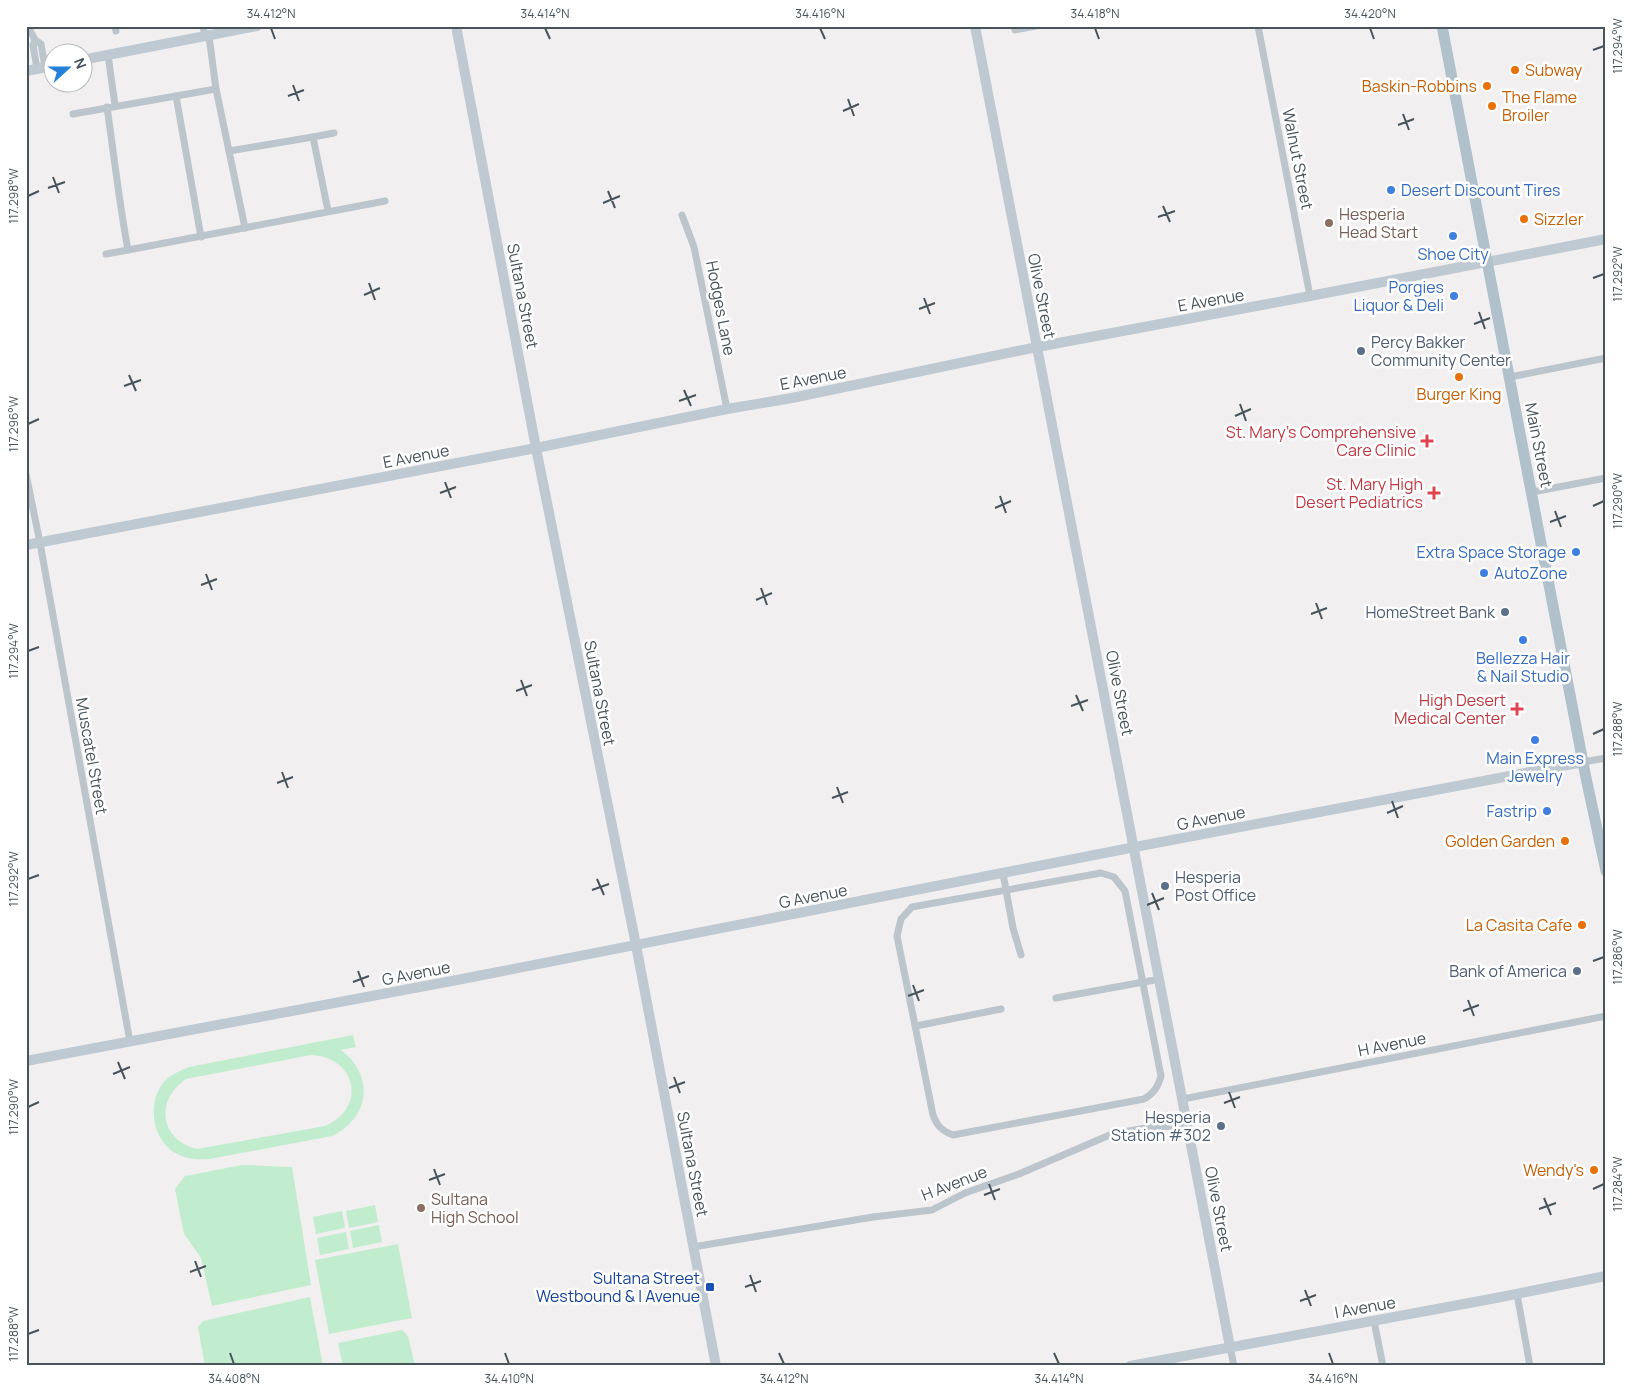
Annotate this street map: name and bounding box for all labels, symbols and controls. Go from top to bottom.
text: 34.412°N [247,5,295,22]
text: 34.414°N [521,5,569,22]
text: 34.416°N [795,5,845,22]
text: 34.418°N [1071,5,1119,22]
text: 34.420°N [1344,5,1396,22]
text: 117.294°W [1609,17,1626,74]
north arrow [42,42,92,92]
text: N [70,55,91,71]
place label: Subway [1525,59,1583,81]
marker: Subway [1509,64,1521,76]
place label: Baskin-Robbins [1362,75,1477,97]
marker: Baskin-Robbins [1481,80,1493,92]
place label: The Flame Broiler [1502,86,1577,126]
marker: The Flame Broiler [1486,100,1498,112]
street label: Walnut Street [1277,107,1319,211]
text: 117.298°W [5,167,22,224]
place label: Desert Discount Tires [1401,179,1560,201]
marker: Desert Discount Tires [1385,184,1397,196]
place label: Hesperia Head Start [1339,203,1418,243]
place label: Sizzler [1534,208,1584,230]
marker: Sizzler [1518,213,1530,225]
marker: Hesperia Head Start [1323,217,1335,229]
marker: Shoe City [1447,230,1459,242]
street label: Sultana Street [502,241,544,351]
place label: Shoe City [1417,243,1489,265]
text: 117.292°W [1609,246,1626,302]
street label: Olive Street [1023,251,1061,341]
street label: Hodges Lane [701,259,741,357]
place label: Porgies Liquor & Deli [1353,276,1444,316]
street label: E Avenue [1176,283,1246,317]
marker: Porgies Liquor & Deli [1448,290,1460,302]
place label: Percy Bakker Community Center [1371,331,1511,371]
marker: Percy Bakker Community Center [1355,345,1367,357]
street label: E Avenue [778,361,848,395]
marker: Burger King [1453,371,1465,383]
place label: Burger King [1417,383,1501,405]
text: 117.296°W [5,395,22,452]
street label: Main Street [1520,401,1558,489]
place label: St. Mary's Comprehensive Care Clinic [1226,421,1416,461]
marker: St. Mary's Comprehensive Care Clinic [1420,434,1434,448]
street label: E Avenue [381,439,451,473]
text: 117.290°W [1609,472,1626,529]
place label: St. Mary High Desert Pediatrics [1296,473,1423,513]
marker: St. Mary High Desert Pediatrics [1427,486,1441,500]
place label: Extra Space Storage [1417,541,1566,563]
marker: Extra Space Storage [1570,546,1582,558]
place label: AutoZone [1494,562,1567,584]
marker: AutoZone [1478,567,1490,579]
place label: HomeStreet Bank [1365,601,1496,623]
marker: HomeStreet Bank [1499,606,1511,618]
text: 117.294°W [5,622,22,679]
marker: Bellezza Hair & Nail Studio [1517,634,1529,646]
street label: Sultana Street [579,638,621,748]
place label: Bellezza Hair & Nail Studio [1476,647,1570,687]
street label: Olive Street [1101,648,1139,738]
place label: High Desert Medical Center [1394,689,1506,729]
street label: Muscatel Street [71,696,113,816]
text: 117.288°W [1609,701,1626,757]
marker: High Desert Medical Center [1510,702,1524,716]
marker: Main Express Jewelry [1529,734,1541,746]
place label: Main Express Jewelry [1486,747,1584,787]
place label: Fastrip [1487,800,1537,822]
street label: G Avenue [1175,801,1247,835]
marker: Fastrip [1541,805,1553,817]
place label: Golden Garden [1445,830,1555,852]
marker: Golden Garden [1559,835,1571,847]
text: 117.292°W [5,851,22,907]
place label: Hesperia Post Office [1175,866,1256,906]
street label: G Avenue [777,879,849,913]
marker: Hesperia Post Office [1159,880,1171,892]
place label: La Casita Cafe [1466,914,1572,936]
marker: La Casita Cafe [1576,919,1588,931]
text: 117.286°W [1609,928,1626,985]
street label: G Avenue [380,956,452,990]
place label: Bank of America [1449,960,1567,982]
marker: Bank of America [1571,965,1583,977]
street label: H Avenue [1356,1027,1428,1061]
text: 117.290°W [5,1078,22,1135]
place label: Hesperia Station #302 [1111,1106,1211,1146]
street label: Sultana Street [672,1109,714,1219]
marker: Hesperia Station #302 [1215,1120,1227,1132]
text: 117.284°W [1609,1156,1626,1212]
place label: Wendy's [1523,1159,1584,1181]
street label: H Avenue [918,1160,990,1206]
street label: Olive Street [1200,1164,1238,1254]
marker: Wendy's [1588,1164,1600,1176]
place label: Sultana High School [431,1188,519,1228]
marker: Sultana High School [415,1202,427,1214]
place label: Sultana Street Westbound & I Avenue [536,1267,700,1307]
marker: Sultana Street Westbound & I Avenue [704,1281,716,1293]
street label: I Avenue [1333,1291,1397,1323]
text: 117.288°W [5,1306,22,1362]
text: 34.408°N [208,1370,260,1387]
text: 34.410°N [484,1370,534,1387]
text: 34.412°N [760,1370,808,1387]
text: 34.414°N [1035,1370,1083,1387]
text: 34.416°N [1308,1370,1358,1387]

